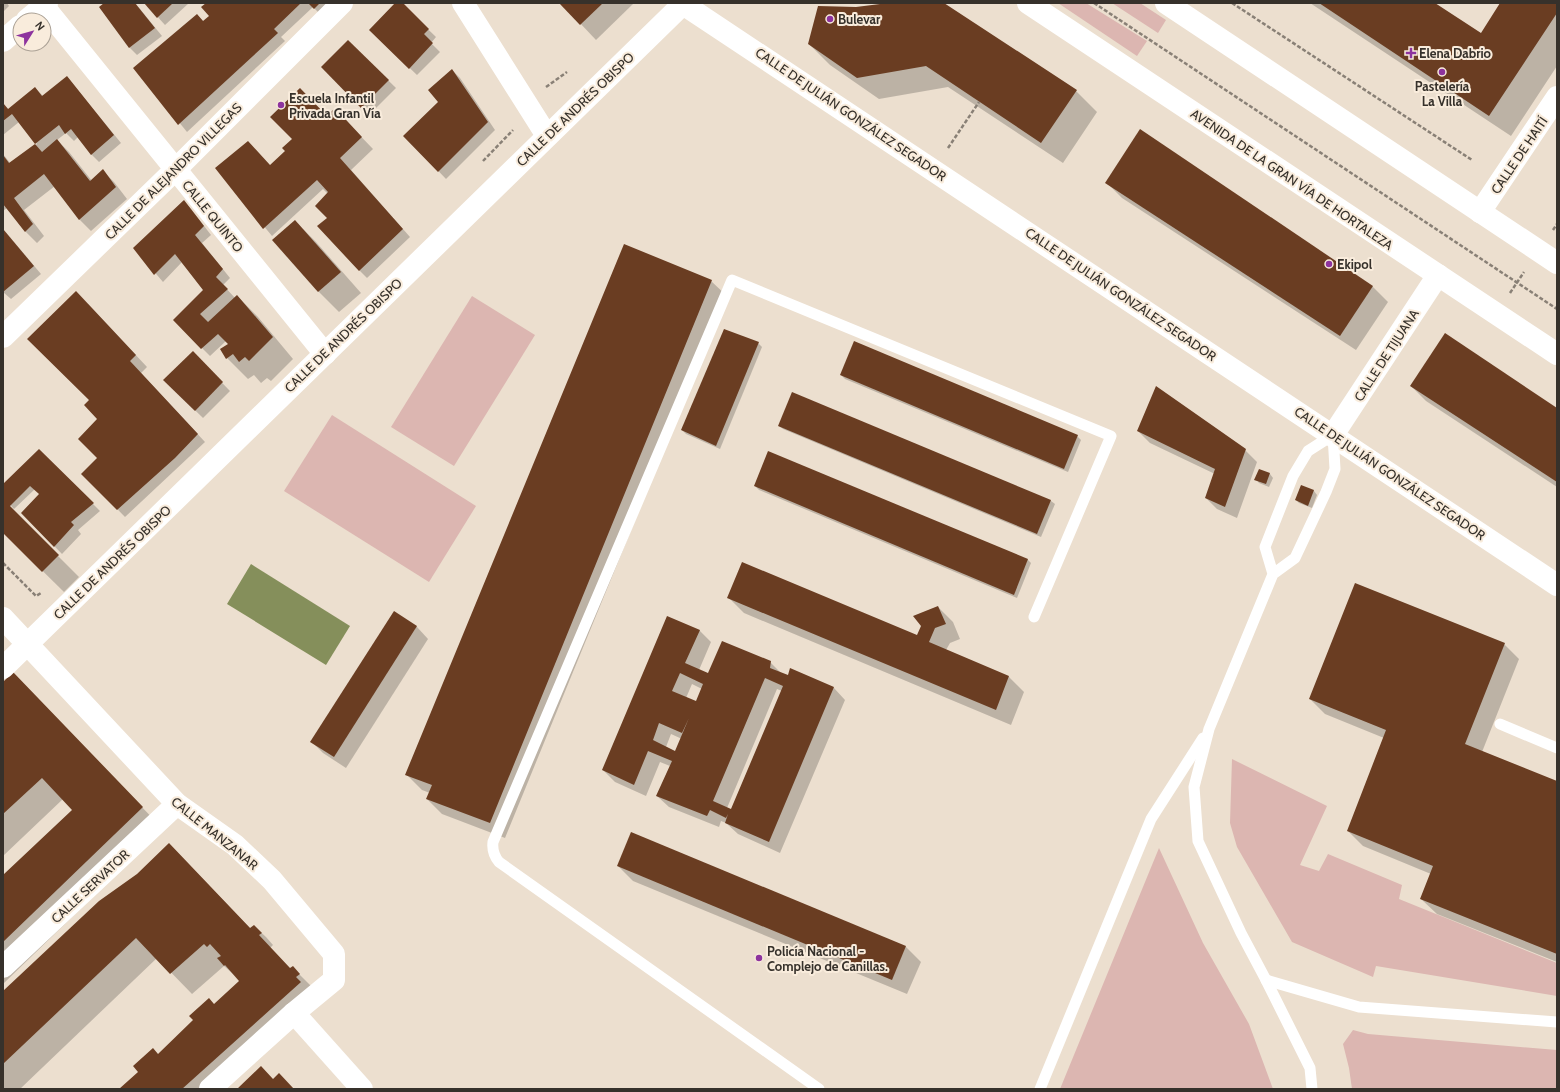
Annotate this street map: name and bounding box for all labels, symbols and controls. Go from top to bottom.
place label: Bulevar [838,11,881,27]
north arrow [12,12,52,52]
marker: Bulevar [825,14,835,24]
text: N [32,19,48,33]
street label: CALLE DE JULIÁN GONZÁLEZ SEGADOR [752,43,950,184]
place label: Elena Dabrio [1419,45,1492,61]
street label: CALLE DE ANDRÉS OBISPO [512,48,637,169]
marker: Elena Dabrio [1406,48,1416,58]
marker: Pastelería La Villa [1437,67,1447,77]
place label: Pastelería La Villa [1415,78,1470,109]
place label: Escuela Infantil Privada Gran Vía [289,90,381,121]
street label: CALLE DE ALEJANDRO VILLEGAS [101,99,245,243]
marker: Escuela Infantil Privada Gran Vía [276,100,286,110]
street label: AVENIDA DE LA GRAN VÍA DE HORTALEZA [1188,104,1397,253]
street label: CALLE DE HAITÍ [1487,113,1551,197]
street label: CALLE QUINTO [179,177,247,255]
street label: CALLE DE JULIÁN GONZÁLEZ SEGADOR [1022,223,1220,364]
place label: Ekipol [1337,256,1373,272]
marker: Ekipol [1324,259,1334,269]
street label: CALLE DE ANDRÉS OBISPO [280,274,405,395]
street label: CALLE DE TIJUANA [1350,306,1422,404]
street label: CALLE DE JULIÁN GONZÁLEZ SEGADOR [1291,402,1489,543]
street label: CALLE DE ANDRÉS OBISPO [49,501,174,622]
street label: CALLE MANZANAR [168,793,262,873]
street label: CALLE SERVATOR [48,846,132,926]
place label: Policía Nacional - Complejo de Canillas. [767,943,888,974]
marker: Policía Nacional - Complejo de Canillas. [754,953,764,963]

